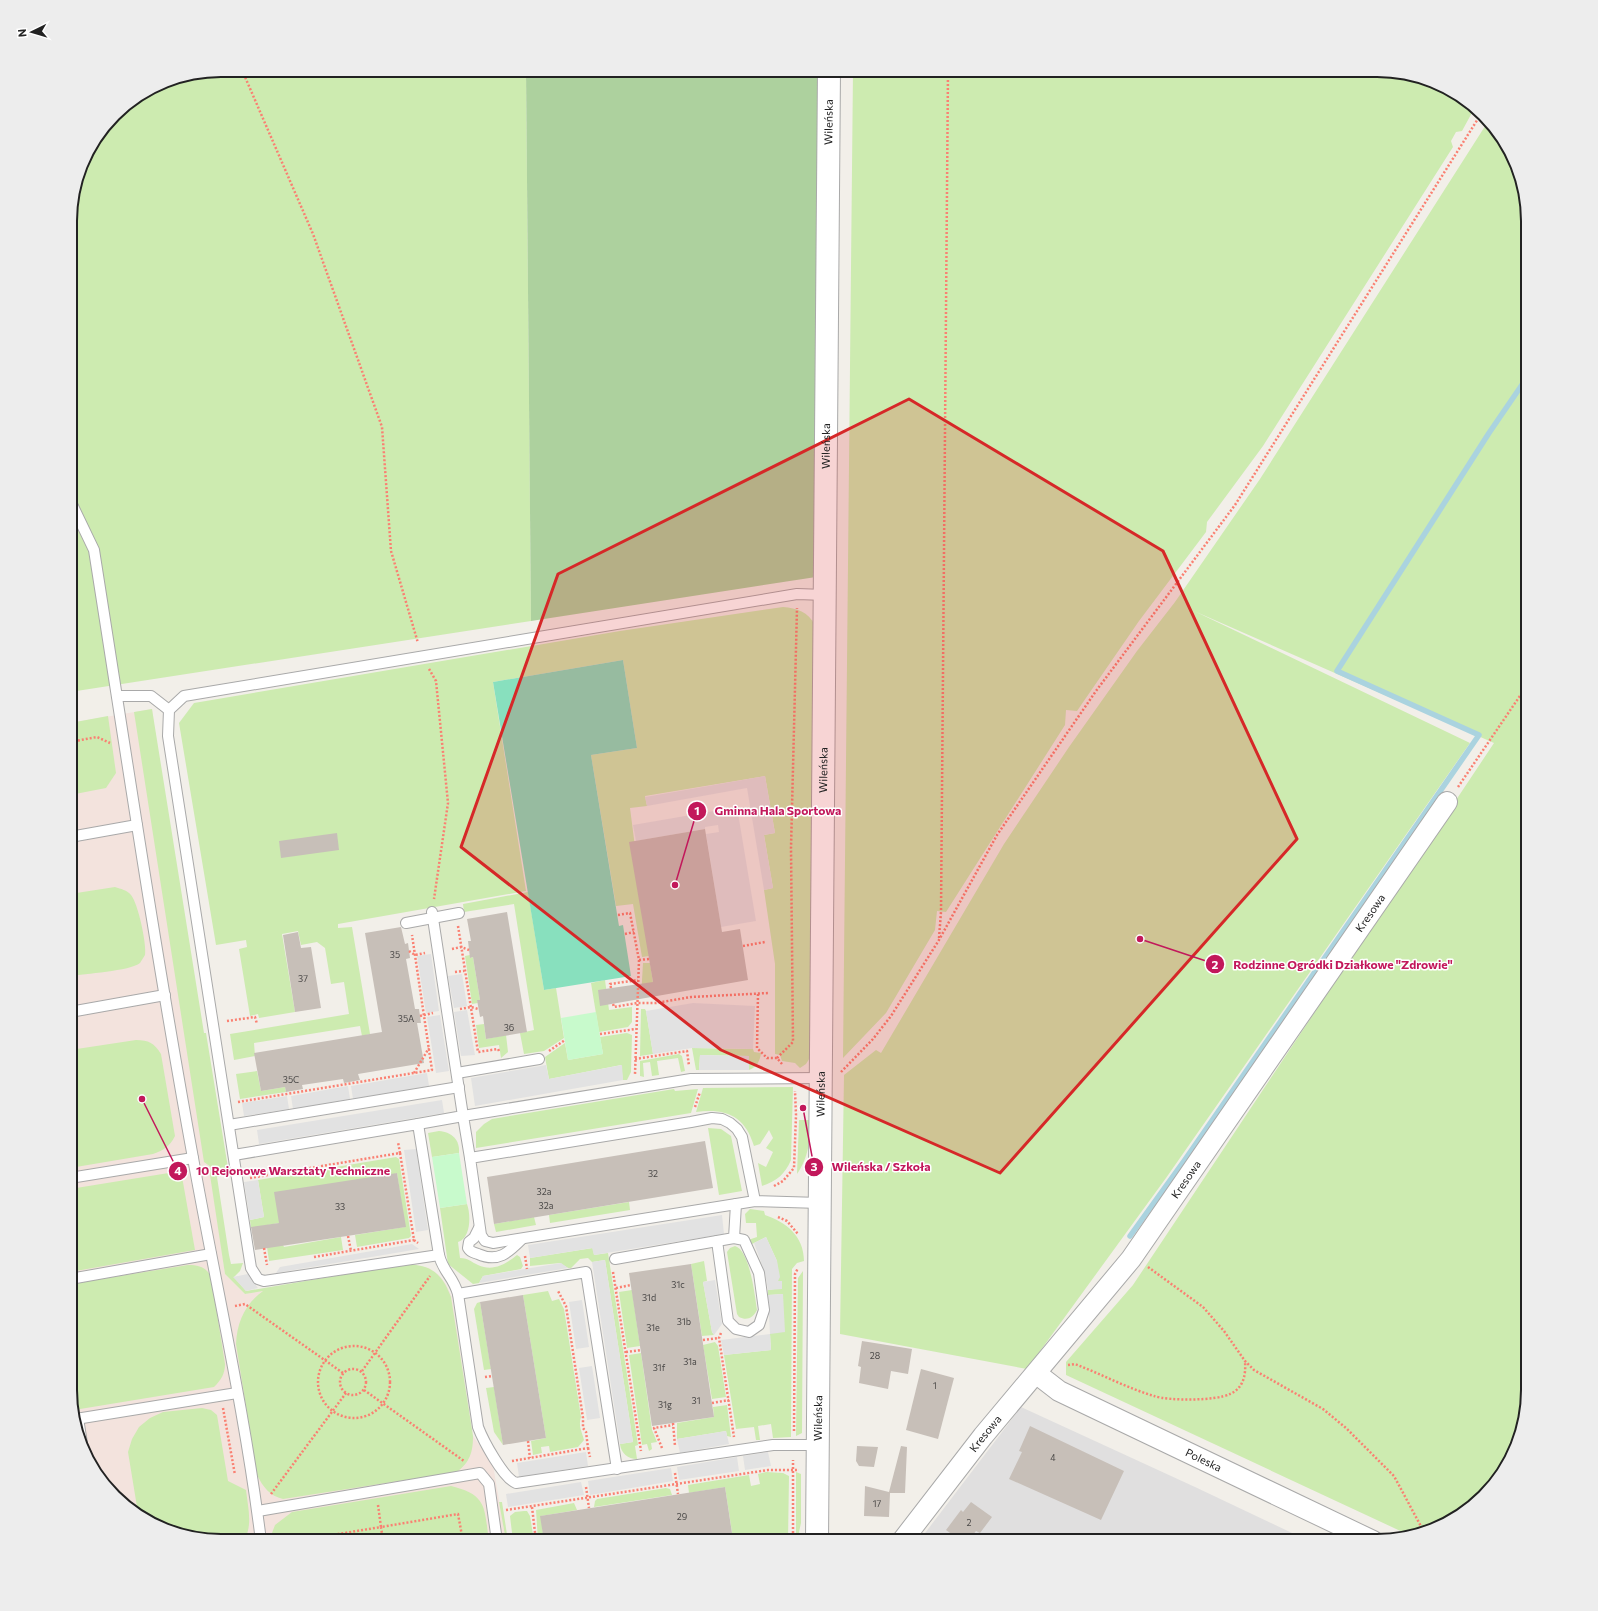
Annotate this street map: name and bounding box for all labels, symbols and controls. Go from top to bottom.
north arrow [12,12,52,52]
text: N [15,28,28,38]
street label: Wileńska [821,99,835,145]
street label: Wileńska [819,423,832,469]
street label: Wileńska [816,747,829,793]
callout: Gminna Hala Sportowa [687,799,850,823]
text: 1 [694,803,700,817]
text: Gminna Hala Sportowa [715,803,841,817]
street label: Kresowa [1352,891,1387,934]
house number: 35 [390,949,400,960]
callout: Rodzinne Ogródki Działkowe "Zdrowie" [1205,952,1461,976]
text: 2 [1212,957,1219,971]
text: Rodzinne Ogródki Działkowe "Zdrowie" [1233,957,1453,971]
house number: 37 [298,973,308,984]
house number: 35A [398,1013,414,1024]
house number: 36 [504,1022,514,1033]
street label: Wileńska [813,1071,827,1117]
house number: 35C [283,1074,299,1085]
callout: Wileńska / Szkoła [804,1155,939,1179]
street label: Kresowa [1168,1158,1203,1201]
callout: 10 Rejonowe Warsztaty Techniczne [168,1159,398,1183]
text: 3 [811,1159,818,1173]
text: Wileńska / Szkoła [832,1159,931,1173]
text: 4 [174,1163,182,1177]
text: 10 Rejonowe Warsztaty Techniczne [196,1163,390,1177]
house number: 32 [648,1168,658,1179]
house number: 32a [537,1186,552,1197]
house number: 32a [539,1200,554,1211]
house number: 33 [335,1201,345,1212]
house number: 31c [671,1279,685,1290]
house number: 31d [642,1292,656,1303]
house number: 31b [677,1316,691,1327]
house number: 31e [646,1322,660,1333]
house number: 28 [870,1350,880,1361]
house number: 31a [683,1356,697,1367]
house number: 31f [653,1362,666,1373]
house number: 1 [933,1380,937,1391]
house number: 31 [692,1395,700,1406]
street label: Wileńska [811,1395,824,1441]
house number: 31g [658,1399,672,1410]
street label: Kresowa [966,1412,1004,1454]
street label: Poleska [1184,1445,1224,1474]
house number: 4 [1050,1452,1056,1463]
house number: 17 [873,1498,882,1509]
house number: 29 [677,1511,687,1522]
house number: 2 [967,1517,972,1528]

